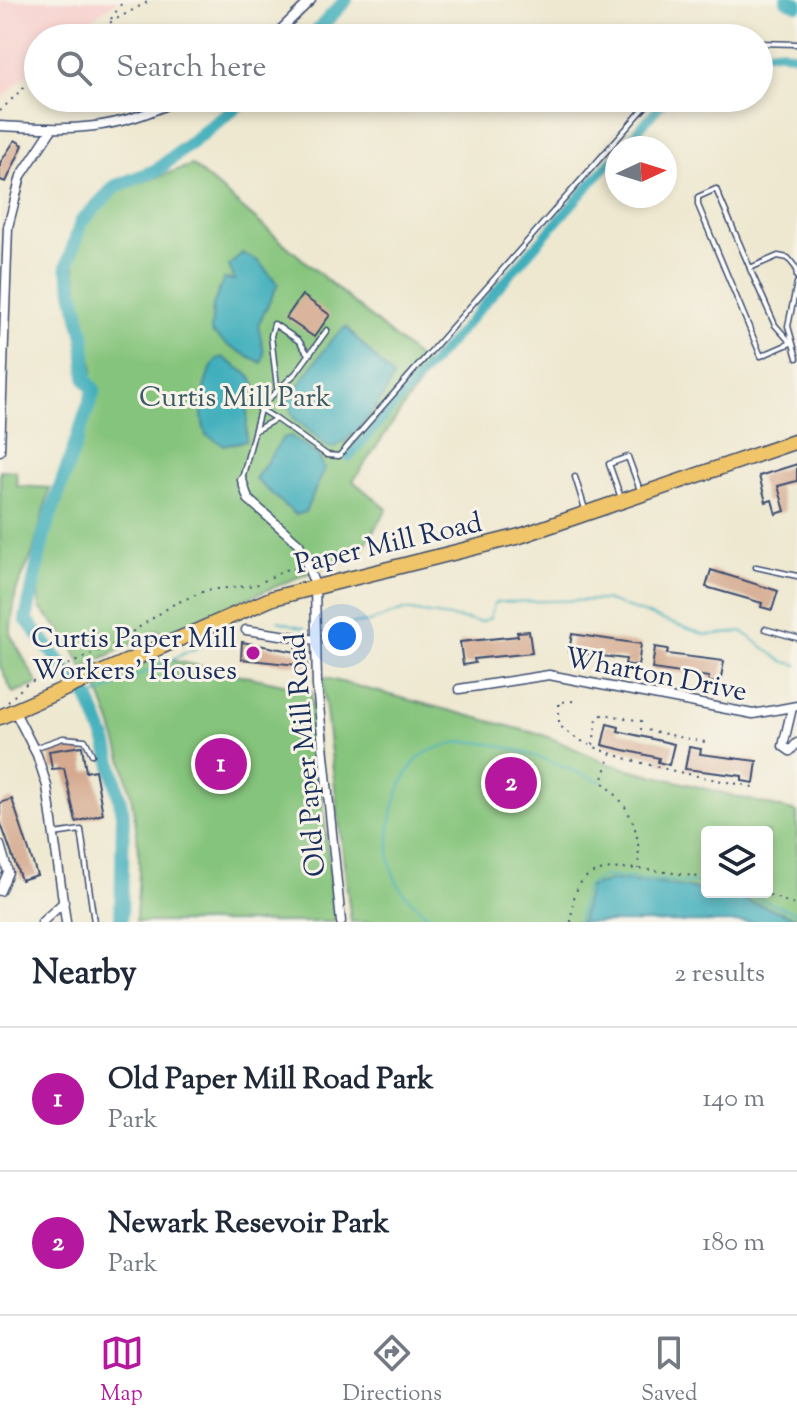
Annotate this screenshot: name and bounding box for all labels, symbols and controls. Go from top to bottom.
search box [24,24,773,112]
icon: search [52,46,96,90]
text: Search here [116,47,266,90]
north arrow [605,136,677,208]
park label: Curtis Mill Park [139,379,331,419]
street label: Paper Mill Road [291,504,487,586]
your location [322,616,362,656]
place label: Curtis Paper Mill Workers' Houses [31,620,237,692]
street label: Old Paper Mill Road [276,631,338,878]
street label: Wharton Drive [561,639,750,713]
marker: Curtis Paper Mill Workers' Houses [244,644,262,662]
pin: 1 [195,734,247,794]
pin: 2 [485,753,537,813]
map controls [701,826,773,898]
button: layers [701,826,773,898]
text: Nearby [32,950,137,999]
text: 2 results [674,956,765,993]
text: Old Paper Mill Road Park [108,1059,434,1102]
text: 1 [54,1081,62,1118]
text: 140 m [702,1081,765,1118]
text: Park [108,1102,158,1139]
text: Newark Resevoir Park [108,1203,389,1246]
text: 2 [52,1225,64,1262]
text: 180 m [702,1225,765,1262]
text: Park [108,1246,158,1283]
tab: Map [100,1331,144,1411]
tab: Directions [343,1331,442,1411]
tab: Saved [641,1331,697,1411]

